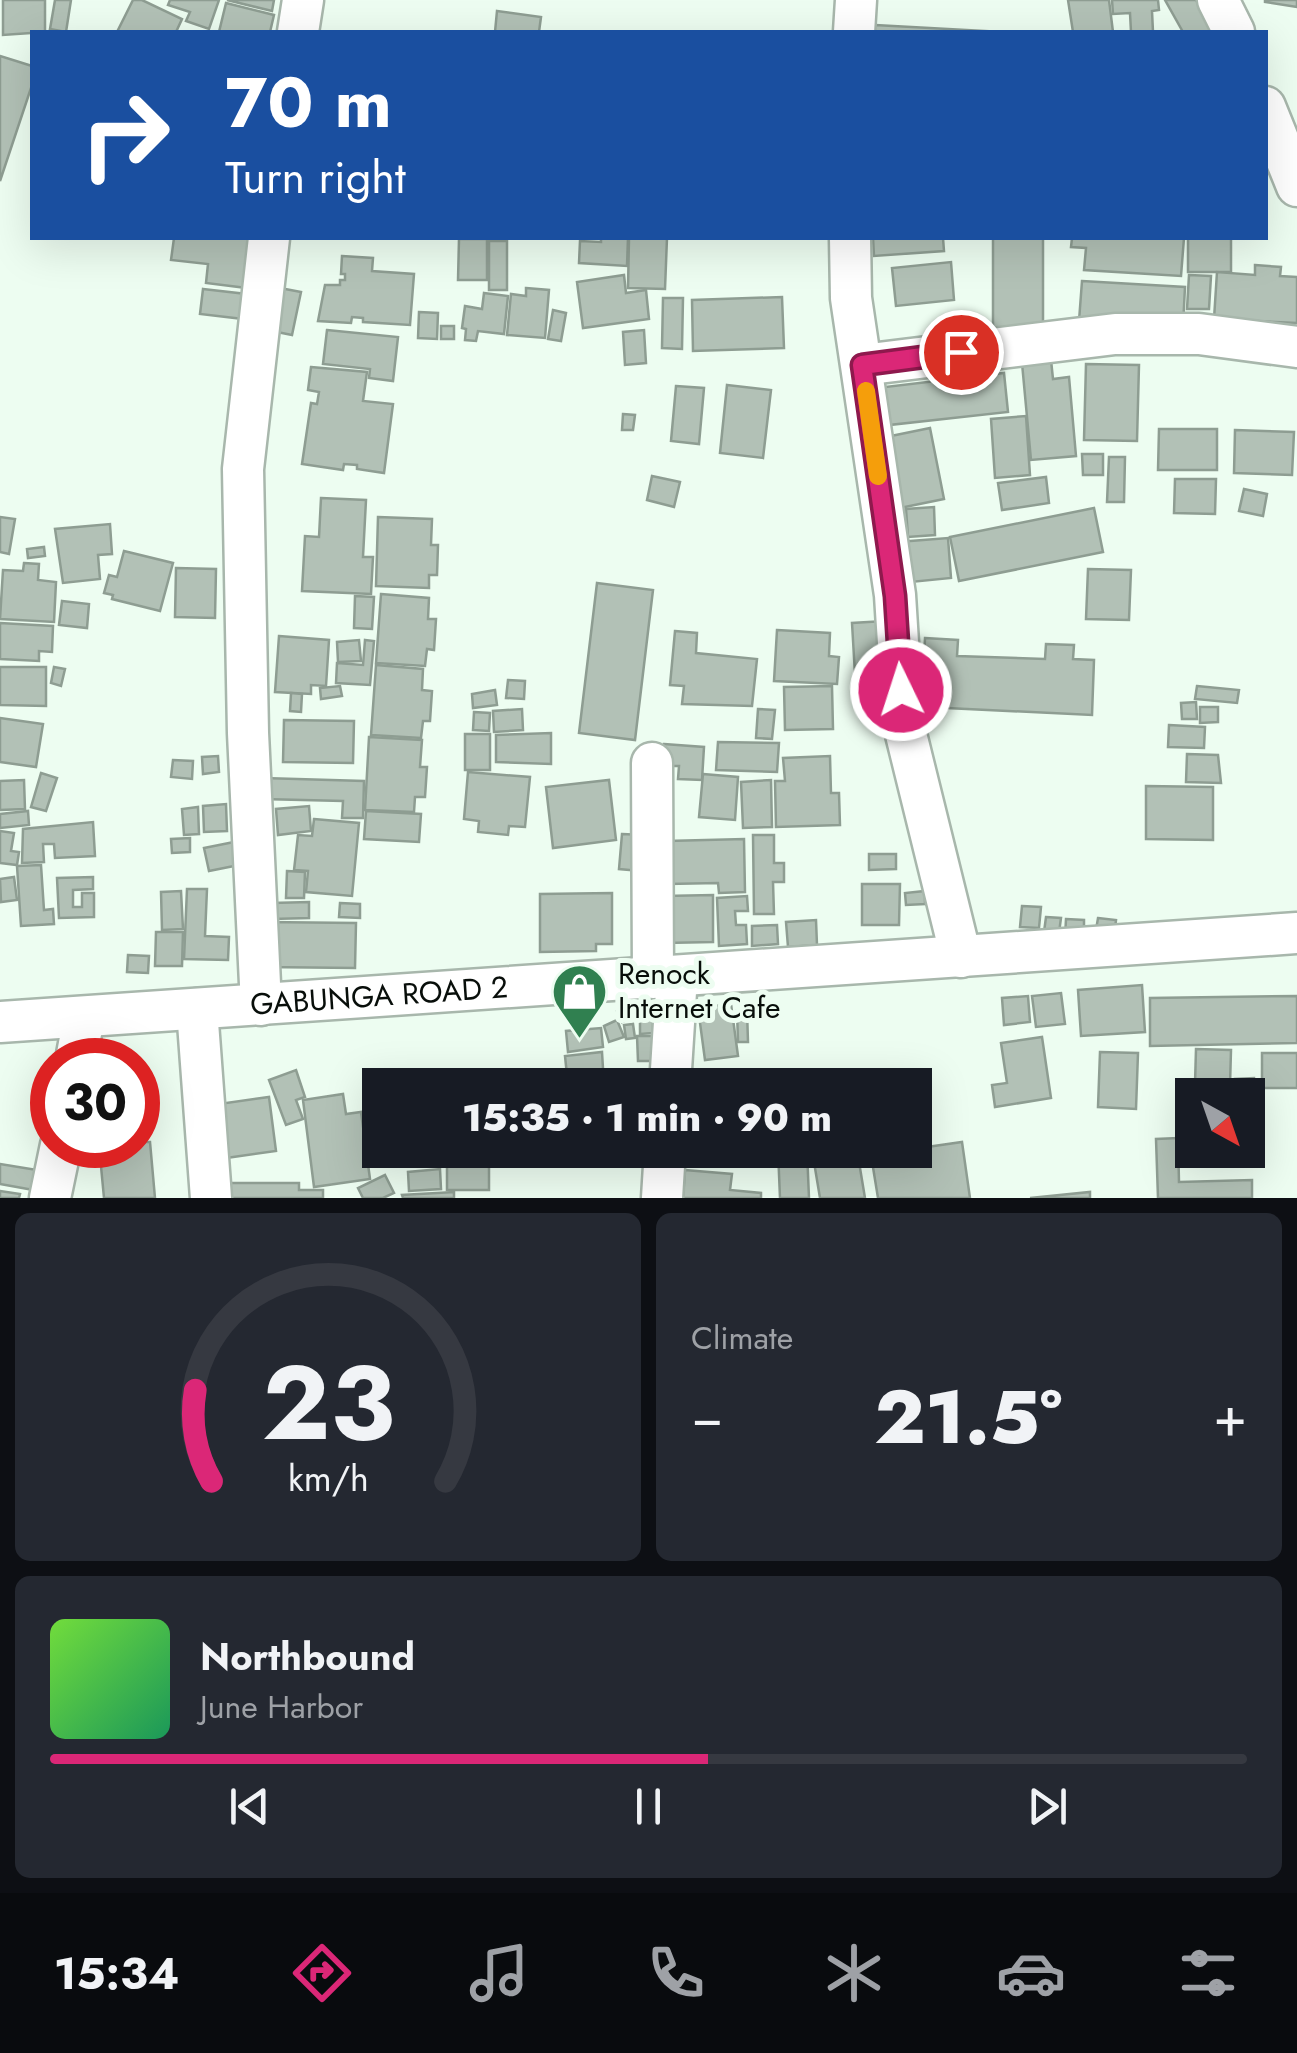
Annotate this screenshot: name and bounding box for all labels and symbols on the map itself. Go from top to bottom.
pin [919,310,1004,395]
position arrow [849,638,953,742]
place label: Renock Internet Cafe [618,952,780,1029]
shop icon: Renock Internet Cafe [549,961,609,1040]
street label: GABUNGA ROAD 2 [249,965,509,1026]
speed limit sign: 30 [30,1038,160,1168]
north arrow [1175,1078,1265,1168]

